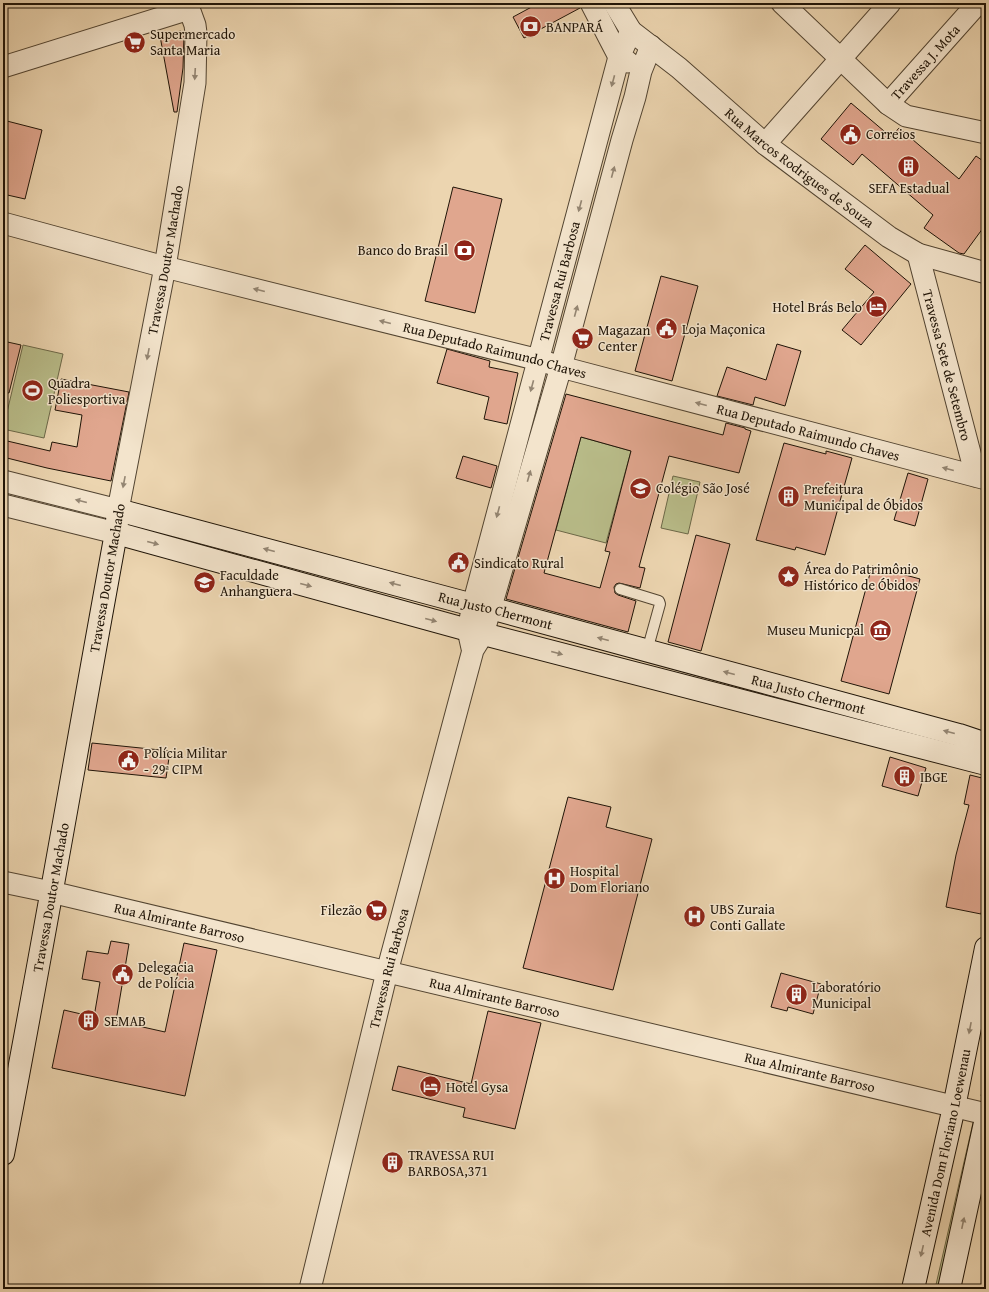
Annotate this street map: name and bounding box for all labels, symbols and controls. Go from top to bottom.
bank icon: BANPARÁ [518,14,544,40]
place label: BANPARÁ [546,17,604,37]
street label: Travessa J. Mota [886,20,965,104]
place label: Supermercado Santa Maria [150,24,235,60]
supermarket icon: Supermercado Santa Maria [122,29,148,55]
one-way arrow [192,68,198,81]
one-way arrow [610,75,616,87]
street label: Rua Marcos Rodrigues de Souza [721,103,879,233]
public building icon: Correios [838,121,864,147]
place label: Correios [866,124,915,144]
building icon: SEFA Estadual [896,153,922,179]
one-way arrow [610,165,616,177]
place label: SEFA Estadual [868,178,950,198]
street label: Travessa Doutor Machado [142,184,188,336]
one-way arrow [576,200,582,213]
street label: Travessa Rui Barbosa [534,219,585,344]
bank icon: Banco do Brasil [451,237,477,263]
place label: Banco do Brasil [358,240,448,260]
one-way arrow [253,287,265,293]
street label: Travessa Sete de Setembro [918,287,976,443]
hotel icon: Hotel Brás Belo [864,294,890,320]
place label: Hotel Brás Belo [772,297,862,317]
one-way arrow [573,305,579,317]
public building icon: Loja Maçonica [653,316,679,342]
street label: Rua Deputado Raimundo Chaves [401,317,589,383]
one-way arrow [379,318,392,324]
place label: Loja Maçonica [682,319,766,339]
place label: Magazan Center [598,320,650,356]
supermarket icon: Magazan Center [570,325,596,351]
one-way arrow [145,348,151,360]
place label: Quadra Poliesportiva [48,373,126,409]
sports icon: Quadra Poliesportiva [20,378,46,404]
one-way arrow [529,380,535,392]
street label: Rua Deputado Raimundo Chaves [714,398,902,466]
one-way arrow [694,401,706,407]
one-way arrow [942,466,954,472]
one-way arrow [526,470,532,482]
school or university icon: Colégio São José [628,475,654,501]
one-way arrow [121,476,127,488]
place label: Colégio São José [656,478,750,498]
place label: Prefeitura Municipal de Óbidos [804,479,923,515]
building icon: Prefeitura Municipal de Óbidos [776,484,802,510]
one-way arrow [74,497,87,503]
street label: Travessa Doutor Machado [84,502,130,654]
one-way arrow [495,506,501,518]
one-way arrow [147,541,159,547]
one-way arrow [263,547,275,553]
public building icon: Sindicato Rural [446,550,472,576]
place label: Sindicato Rural [474,553,564,573]
place label: Área do Patrimônio Histórico de Óbidos [804,559,918,595]
place icon: Área do Patrimônio Histórico de Óbidos [775,564,801,590]
place label: Faculdade Anhanguera [220,565,292,601]
school or university icon: Faculdade Anhanguera [192,570,218,596]
one-way arrow [389,581,401,587]
one-way arrow [300,582,312,588]
street label: Rua Justo Chermont [436,586,555,635]
one-way arrow [425,617,437,623]
museum icon: Museu Municpal [867,617,893,643]
place label: Museu Municpal [767,620,864,640]
one-way arrow [597,635,609,641]
one-way arrow [551,650,563,656]
one-way arrow [722,669,735,675]
street label: Rua Justo Chermont [749,669,868,719]
one-way arrow [942,729,954,735]
place label: Polícia Militar - 29ª CIPM [144,743,227,779]
public building icon: Polícia Militar - 29ª CIPM [116,748,142,774]
building icon: IBGE [891,764,917,790]
place label: IBGE [920,767,948,787]
street label: Travessa Doutor Machado [27,821,74,974]
place label: Hospital Dom Floriano [570,861,649,897]
hospital icon: Hospital Dom Floriano [541,866,567,892]
street label: Rua Almirante Barroso [112,897,247,948]
supermarket icon: Filezão [364,897,390,923]
place label: UBS Zuraia Conti Gallate [710,899,786,935]
place label: Filezão [321,900,362,920]
hospital icon: UBS Zuraia Conti Gallate [682,904,708,930]
street label: Travessa Rui Barbosa [364,906,414,1031]
place label: Delegacia de Polícia [138,957,195,993]
public building icon: Delegacia de Polícia [110,962,136,988]
street label: Rua Almirante Barroso [427,972,562,1023]
place label: Laboratório Municipal [812,977,881,1013]
building icon: Laboratório Municipal [783,982,809,1008]
building icon: SEMAB [75,1008,101,1034]
place label: SEMAB [104,1011,146,1031]
one-way arrow [967,1022,973,1034]
street label: Rua Almirante Barroso [743,1047,877,1097]
street label: Avenida Dom Floriano Loewenau [915,1047,976,1238]
hotel icon: Hotel Gysa [418,1074,444,1100]
place label: Hotel Gysa [446,1077,509,1097]
place label: TRAVESSA RUI BARBOSA,371 [408,1145,494,1181]
building icon: TRAVESSA RUI BARBOSA,371 [379,1150,405,1176]
one-way arrow [961,1217,967,1230]
one-way arrow [919,1245,925,1257]

